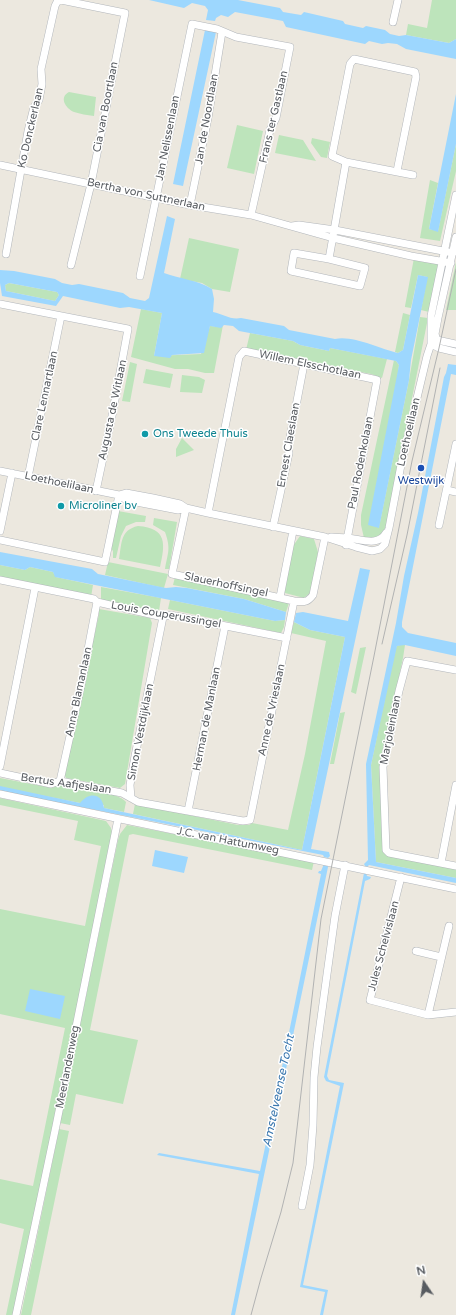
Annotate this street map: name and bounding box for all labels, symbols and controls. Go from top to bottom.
street label: Cia van Boortlaan [91,61,121,153]
street label: Frans ter Gastlaan [257,69,291,165]
street label: Jan de Noordlaan [193,73,221,165]
street label: Ko Donckerlaan [15,86,47,170]
street label: Jan Nelissenlaan [153,94,183,182]
street label: Bertha von Suttnerlaan [86,176,206,214]
street label: Willem Elsschotlaan [258,348,362,382]
street label: Clare Lennartlaan [29,350,61,442]
street label: Augusta de Witlaan [96,358,130,462]
street label: Loethoelilaan [395,396,423,468]
street label: Ernest Claeslaan [275,401,303,489]
street label: Paul Rodenkolaan [346,415,376,511]
place label: Ons Tweede Thuis [153,427,248,441]
marker: Ons Tweede Thuis [140,429,150,439]
marker: Westwijk [416,463,426,473]
street label: Loethoelilaan [23,469,95,497]
place label: Westwijk [398,474,444,488]
place label: Microliner bv [69,499,137,513]
marker: Microliner bv [56,501,66,511]
street label: Slauerhoffsingel [183,570,269,600]
street label: Louis Couperussingel [110,599,222,631]
street label: Anna Blamanlaan [63,646,95,738]
street label: Anne de Vrieslaan [256,663,288,757]
street label: Herman de Manlaan [190,666,224,772]
street label: Simon Vestdijklaan [125,682,157,782]
street label: Marjoleinlaan [378,694,404,766]
street label: Bertus Aafjeslaan [20,771,112,797]
street label: J.C. van Hattumweg [176,825,280,857]
street label: Jules Schelvislaan [366,899,402,993]
street label: Meerlandenweg [53,1024,83,1110]
water label: Amstelveense Tocht [260,1033,298,1149]
north arrow [404,1263,444,1303]
text: N [415,1263,427,1278]

